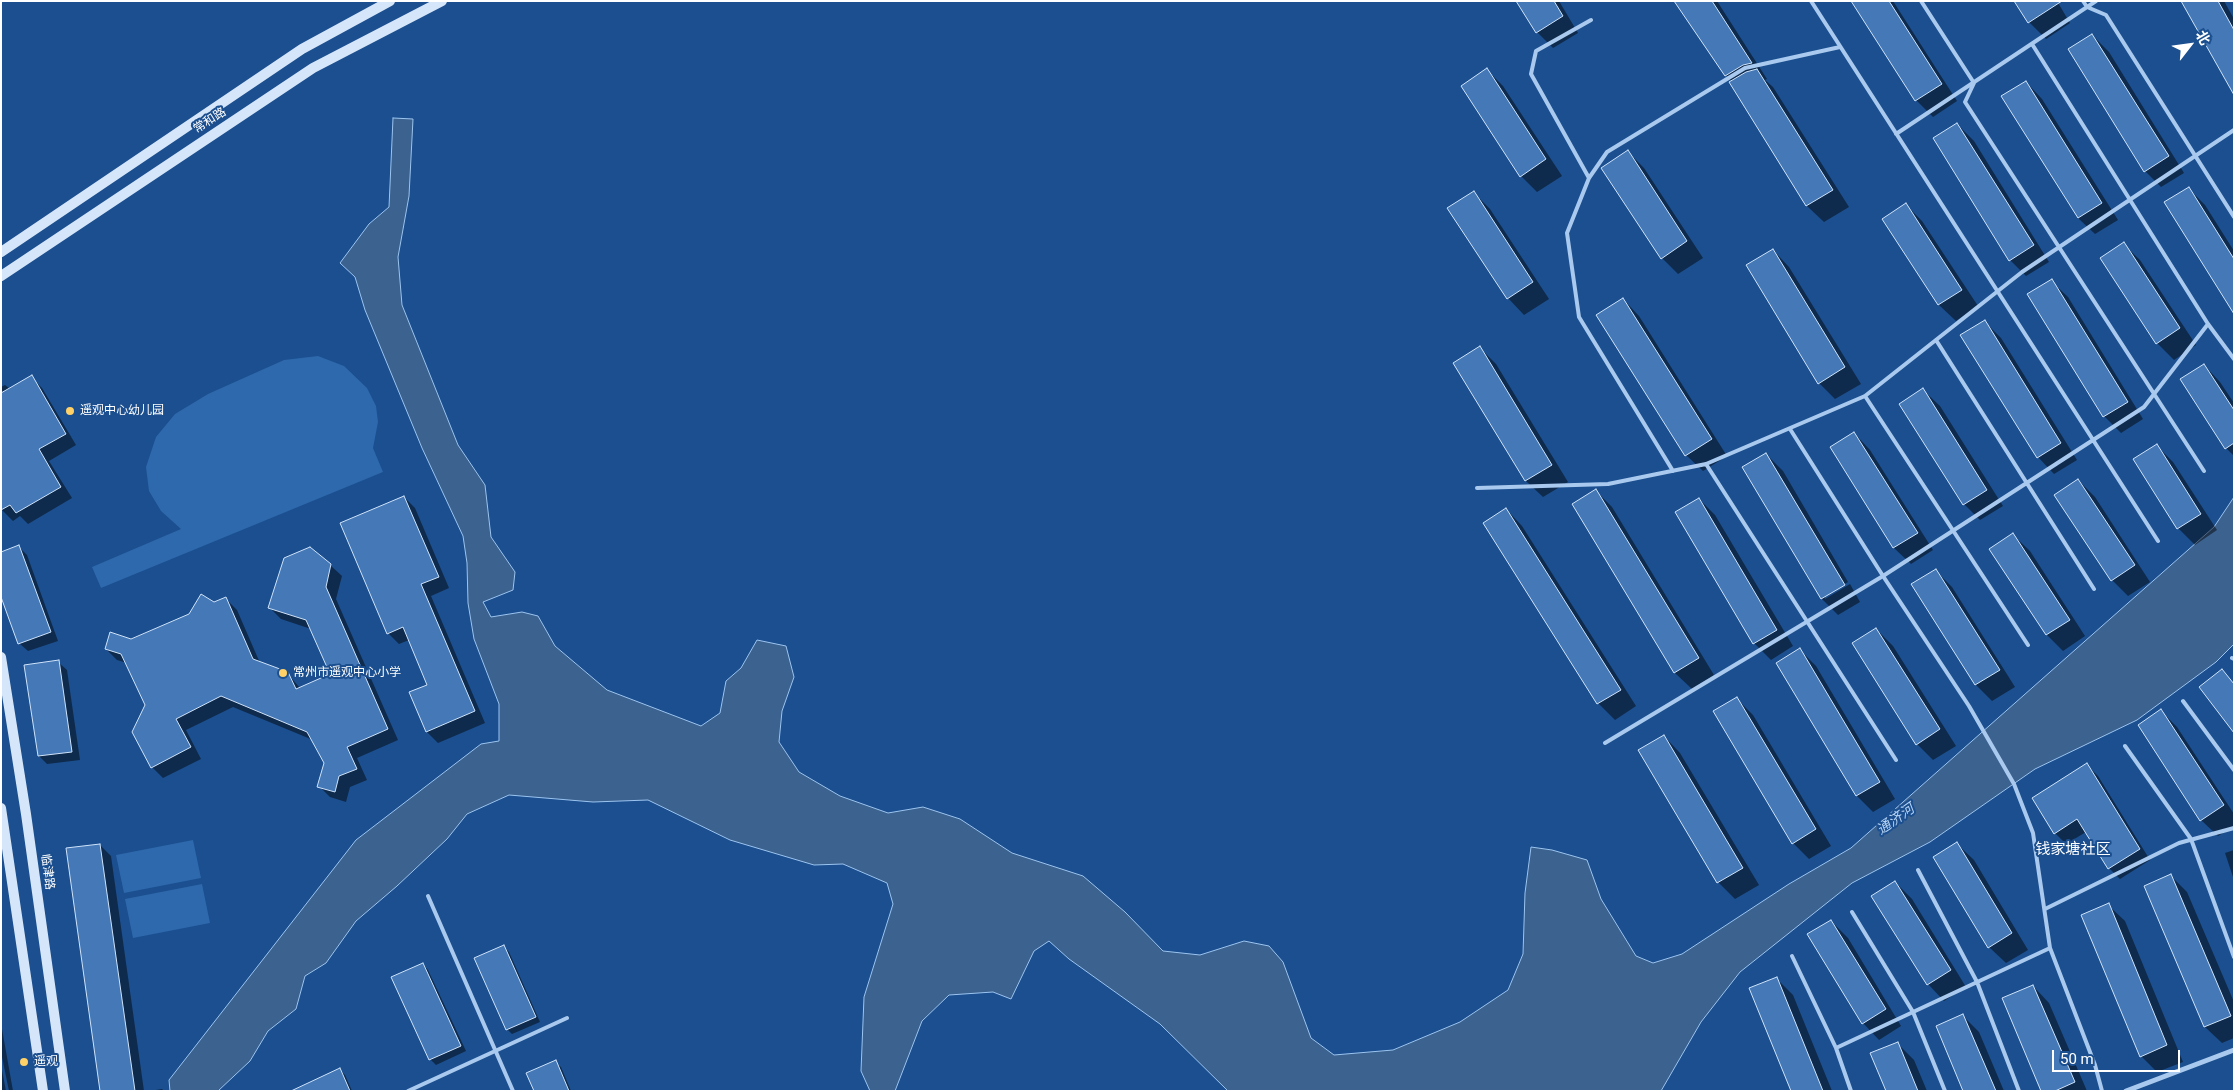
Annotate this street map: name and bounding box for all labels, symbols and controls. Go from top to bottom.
north arrow [2165,20,2215,70]
text: 北 [2193,27,2213,48]
street label: 常和路 [191,105,229,137]
place label: 遥观中心幼儿园 [80,404,164,418]
marker: 遥观中心幼儿园 [64,405,76,417]
place label: 常州市遥观中心小学 [293,666,401,680]
marker: 常州市遥观中心小学 [277,667,289,679]
water label: 通济河 [1874,801,1918,839]
district label: 钱家塘社区 [2036,841,2110,859]
street label: 临津路 [37,853,57,891]
scale bar [2055,1040,2182,1072]
text: 50 m [2060,1050,2094,1068]
place label: 遥观 [34,1055,58,1069]
marker: 遥观 [18,1056,30,1068]

